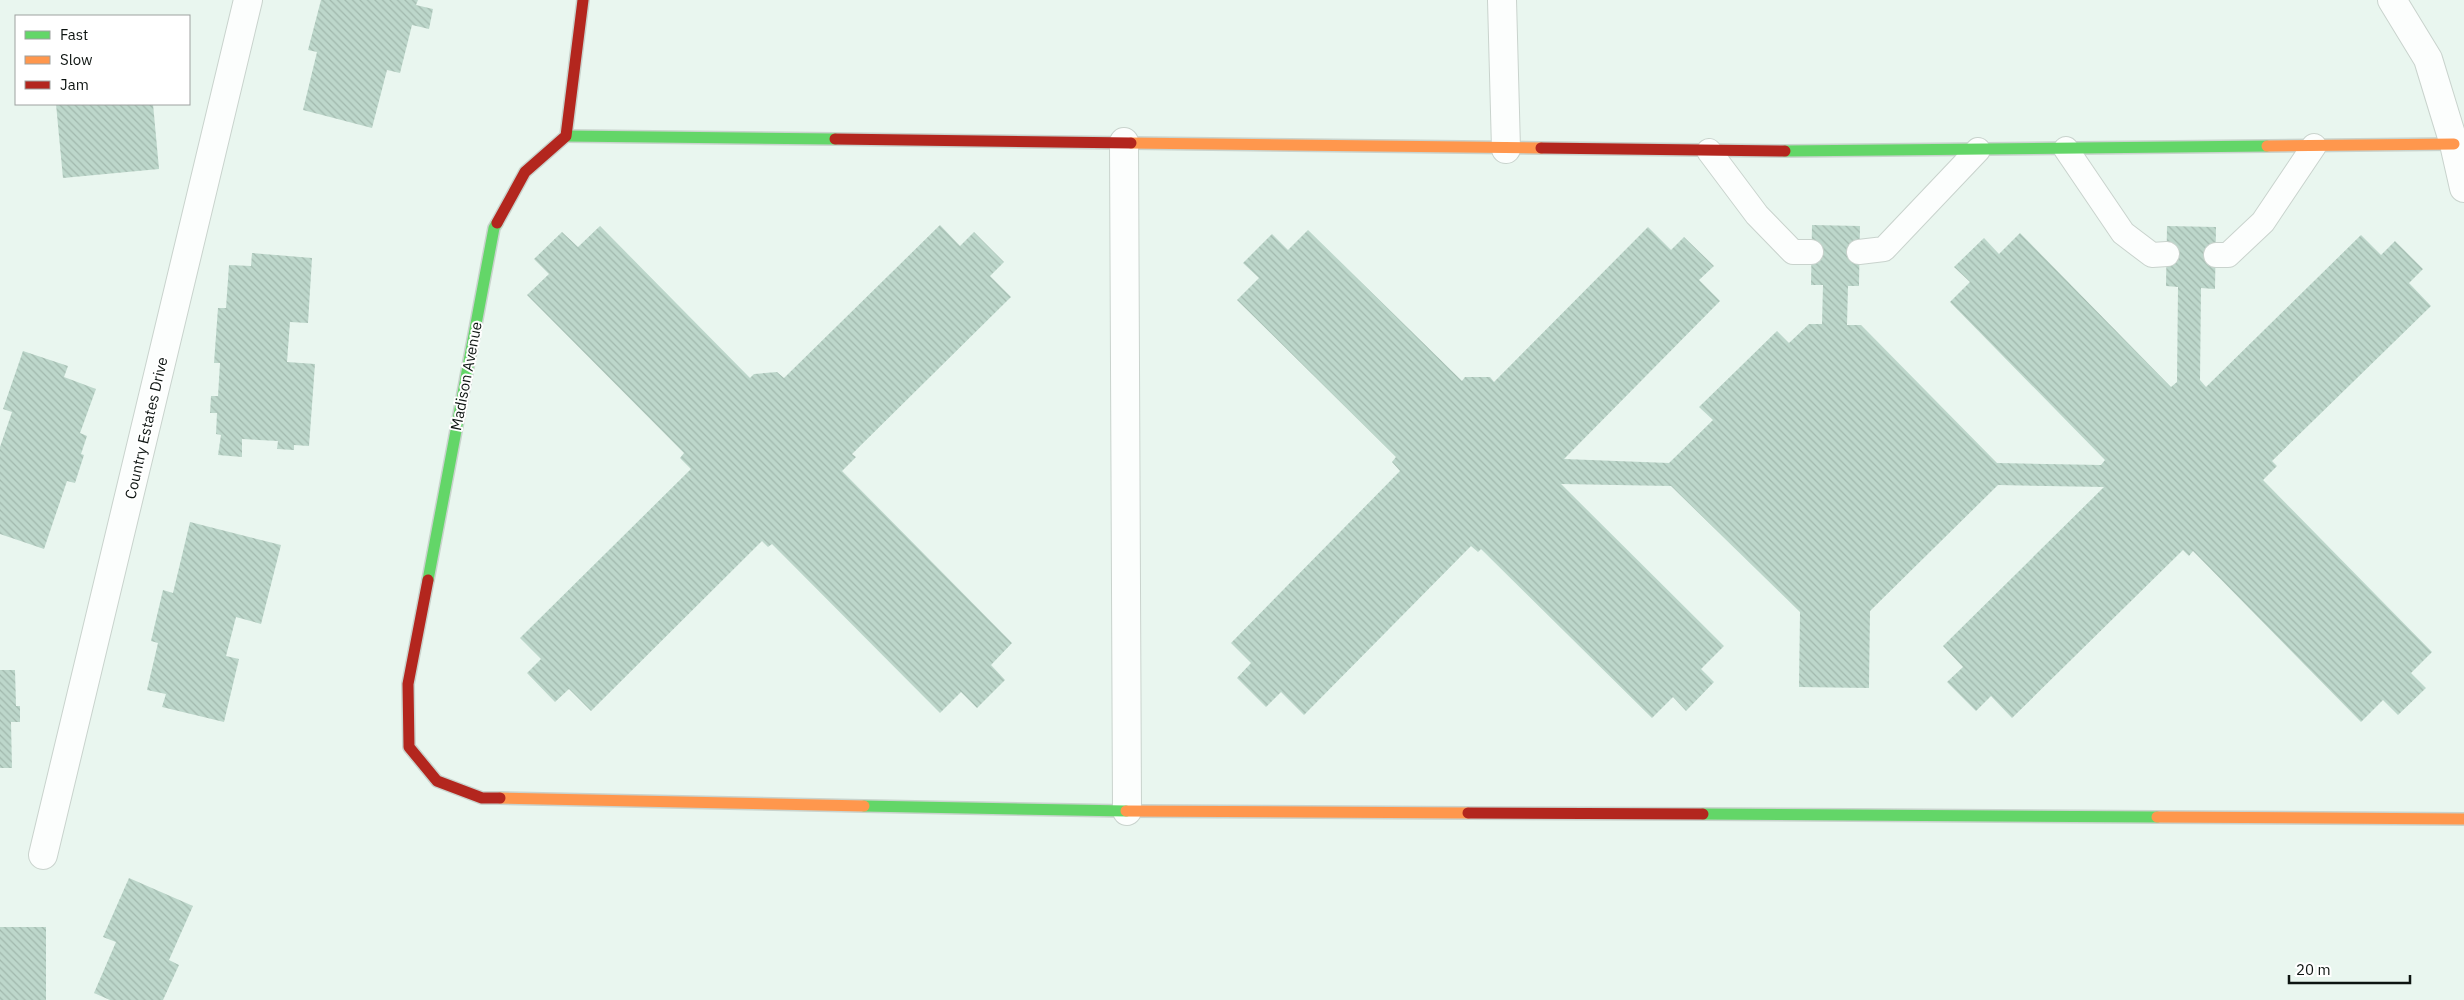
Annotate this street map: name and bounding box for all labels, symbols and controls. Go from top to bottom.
legend [15,15,190,105]
text: Fast [60,25,88,44]
text: Slow [60,50,93,69]
text: Jam [60,75,89,94]
street label: Madison Avenue [446,320,486,432]
street label: Country Estates Drive [120,355,172,501]
scale bar [2289,952,2410,984]
text: 20 m [2296,960,2331,979]

